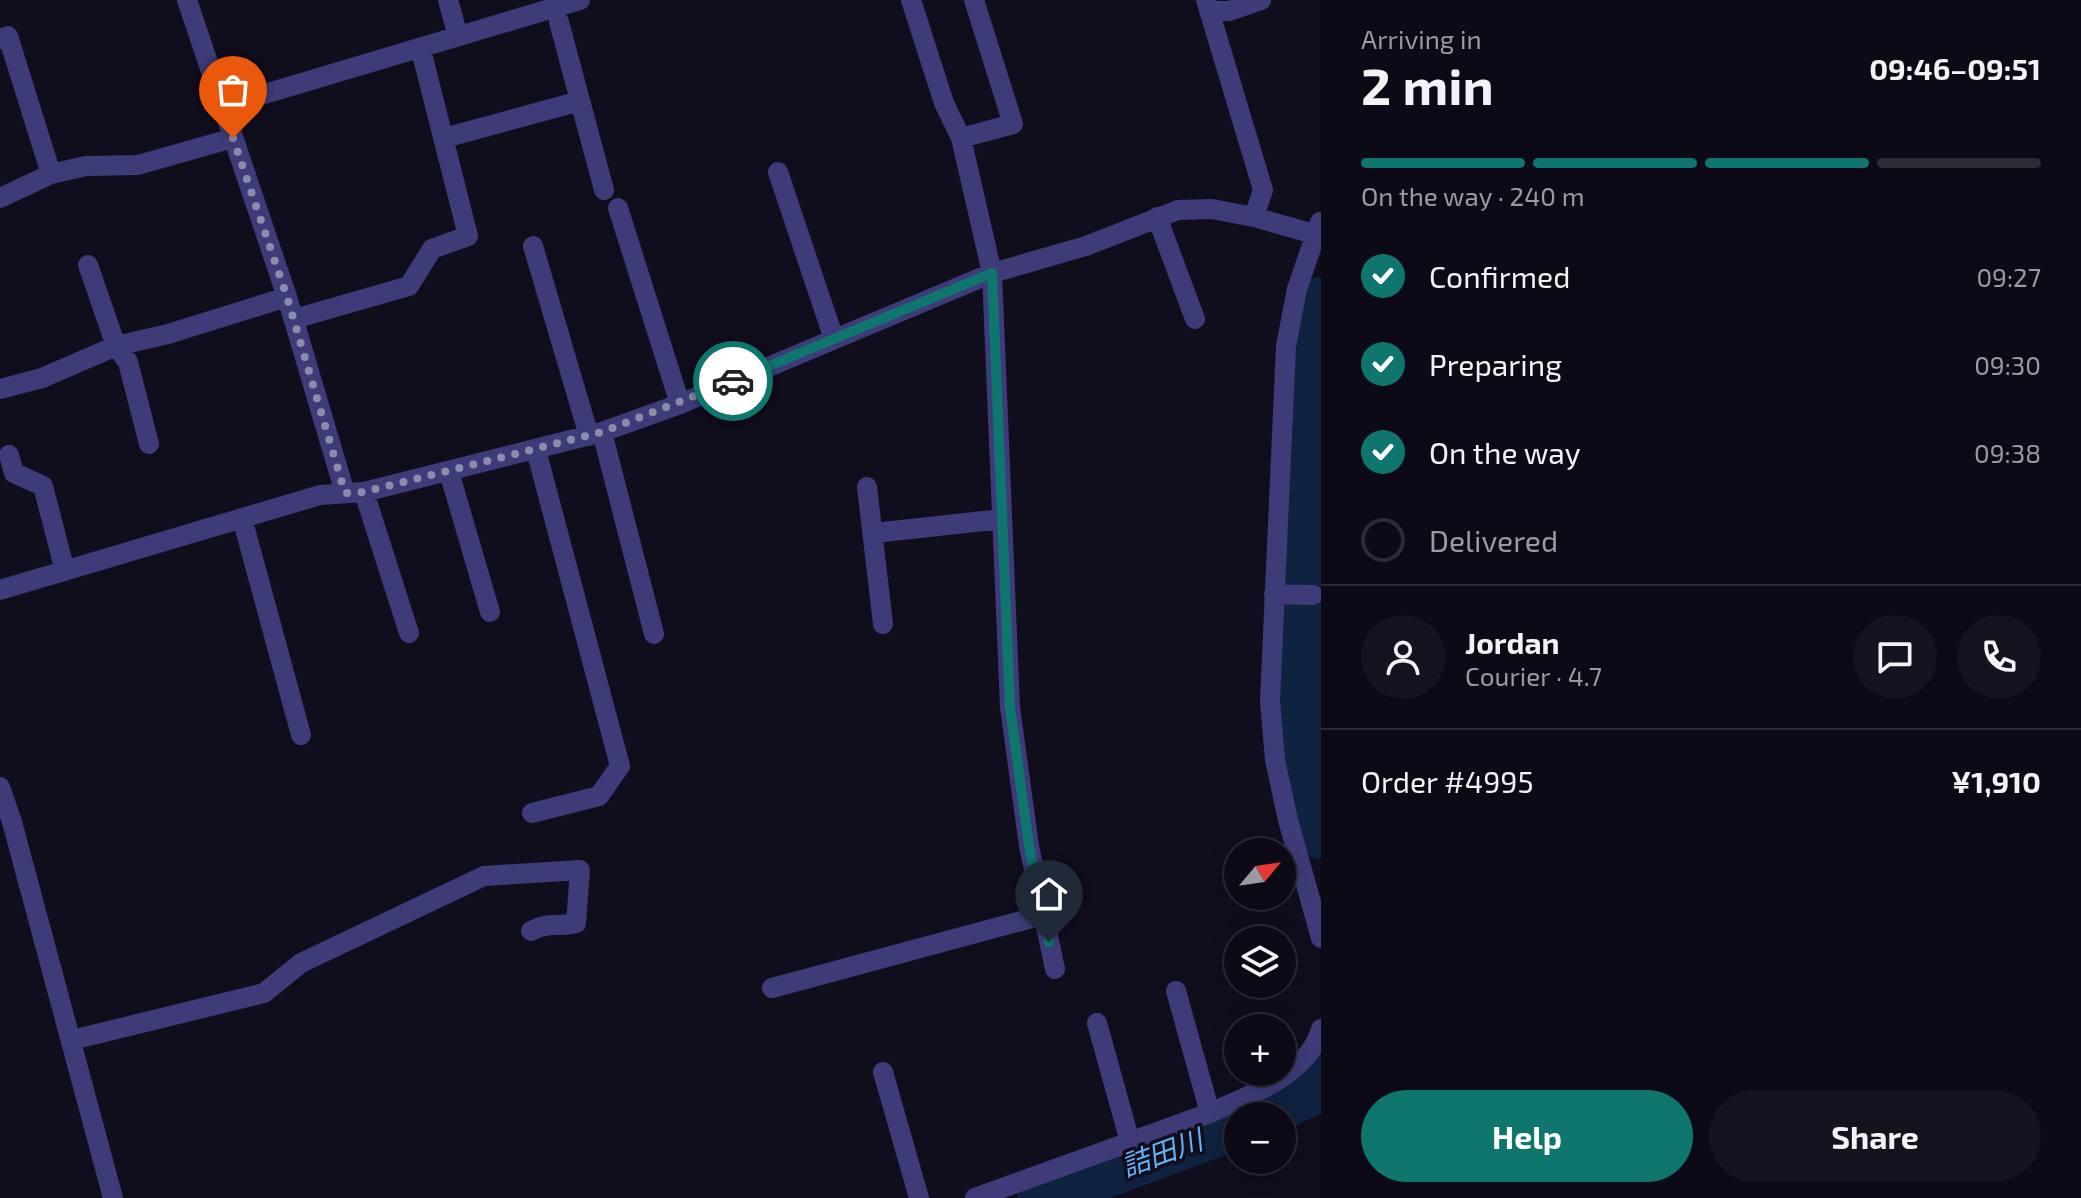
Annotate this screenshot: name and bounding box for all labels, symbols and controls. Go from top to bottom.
text: Arriving in [1361,23,1482,54]
text: 09:46–09:51 [1869,50,2041,86]
text: 2 min [1361,53,1494,115]
pin [199,56,267,138]
icon: bag [211,68,255,112]
text: On the way · 240 m [1361,180,1584,211]
icon: check [1361,254,1405,298]
text: Confirmed [1429,258,1570,294]
text: 09:27 [1976,261,2041,292]
courier [693,341,773,421]
icon: check [1361,342,1405,386]
text: Preparing [1429,346,1562,382]
text: 09:30 [1974,349,2041,380]
icon: car [711,359,755,403]
icon: check [1361,430,1405,474]
text: On the way [1429,434,1581,470]
text: 09:38 [1974,437,2041,468]
text: Delivered [1429,522,1558,558]
button: person [1361,615,1445,699]
button: chat [1853,615,1937,699]
button: phone [1957,615,2041,699]
text: Jordan [1465,624,1560,660]
text: Courier · 4.7 [1465,660,1602,691]
text: Order #4995 [1361,763,1534,799]
text: ¥1,910 [1951,763,2041,799]
north arrow [1224,838,1296,910]
map controls [1224,838,1296,1174]
pin [1015,860,1083,942]
icon: home [1027,872,1071,916]
button: layers [1224,926,1296,998]
button: + [1224,1014,1296,1086]
button: Help [1361,1090,1693,1182]
button: Share [1709,1090,2041,1182]
button: − [1224,1102,1296,1174]
water label: 詰田川 [1116,1121,1210,1182]

